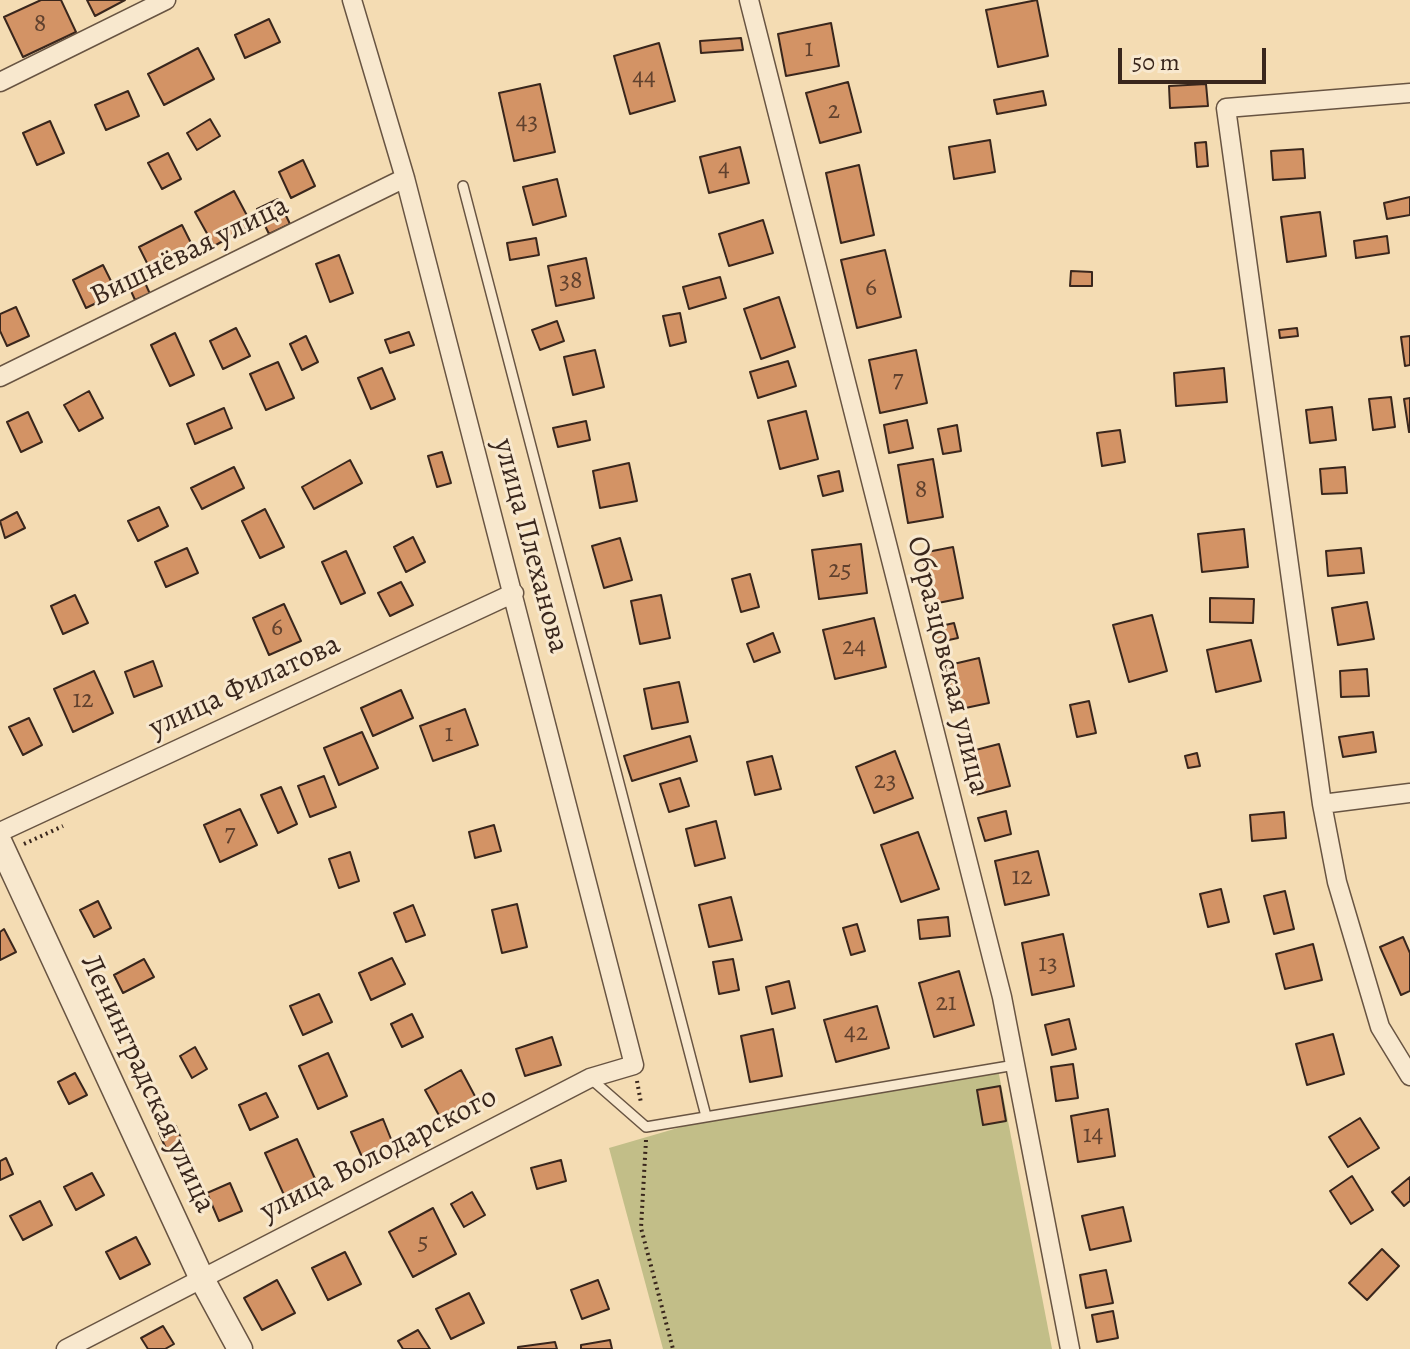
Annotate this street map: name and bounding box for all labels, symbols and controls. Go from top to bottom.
house number: 8 [34,9,46,41]
scale bar [1122,32,1270,82]
house number: 1 [805,34,813,66]
text: 50 m [1132,46,1180,78]
house number: 44 [632,63,656,95]
house number: 2 [828,96,840,128]
house number: 43 [516,107,538,139]
house number: 4 [718,154,730,186]
street label: Вишнёвая улица [85,188,295,316]
house number: 38 [559,266,583,298]
house number: 6 [865,273,877,305]
house number: 7 [893,365,903,397]
street label: улица Плеханова [484,435,576,657]
house number: 8 [915,475,927,507]
street label: Образцовская улица [898,533,996,797]
house number: 25 [828,555,852,587]
house number: 6 [271,613,283,645]
street label: улица Филатова [144,627,346,747]
house number: 24 [842,632,866,664]
house number: 12 [72,685,94,717]
house number: 1 [445,719,453,751]
house number: 23 [873,766,897,798]
house number: 7 [225,819,235,851]
house number: 12 [1011,862,1033,894]
street label: Ленинградская улица [71,949,223,1219]
house number: 13 [1038,949,1058,981]
house number: 21 [935,988,957,1020]
house number: 42 [844,1018,868,1050]
street label: улица Володарского [255,1080,503,1230]
house number: 14 [1083,1120,1103,1152]
house number: 5 [417,1227,429,1259]

